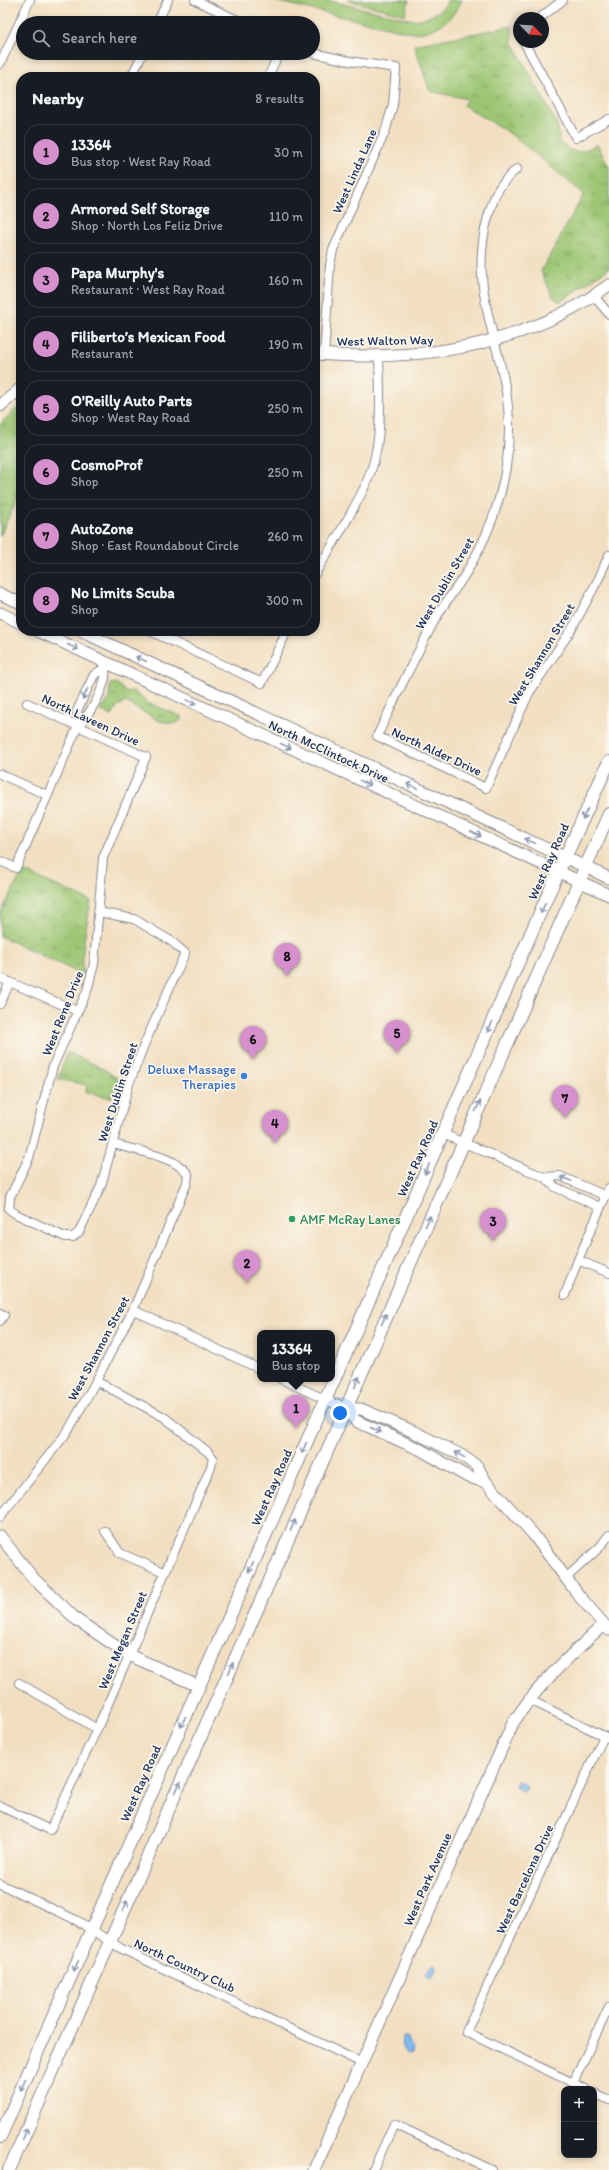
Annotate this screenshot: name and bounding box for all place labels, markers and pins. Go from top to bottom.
pin: 8 [274,943,300,976]
pin: 5 [384,1020,410,1053]
pin: 6 [240,1026,266,1059]
place label: Deluxe Massage Therapies [147,1062,236,1092]
marker: Deluxe Massage Therapies [239,1071,249,1081]
pin: 7 [552,1085,578,1118]
pin: 4 [262,1110,288,1143]
pin: 3 [480,1208,506,1241]
place label: AMF McRay Lanes [300,1212,401,1227]
marker: AMF McRay Lanes [287,1214,297,1224]
pin: 2 [234,1250,260,1283]
pin: 1 [283,1395,309,1428]

